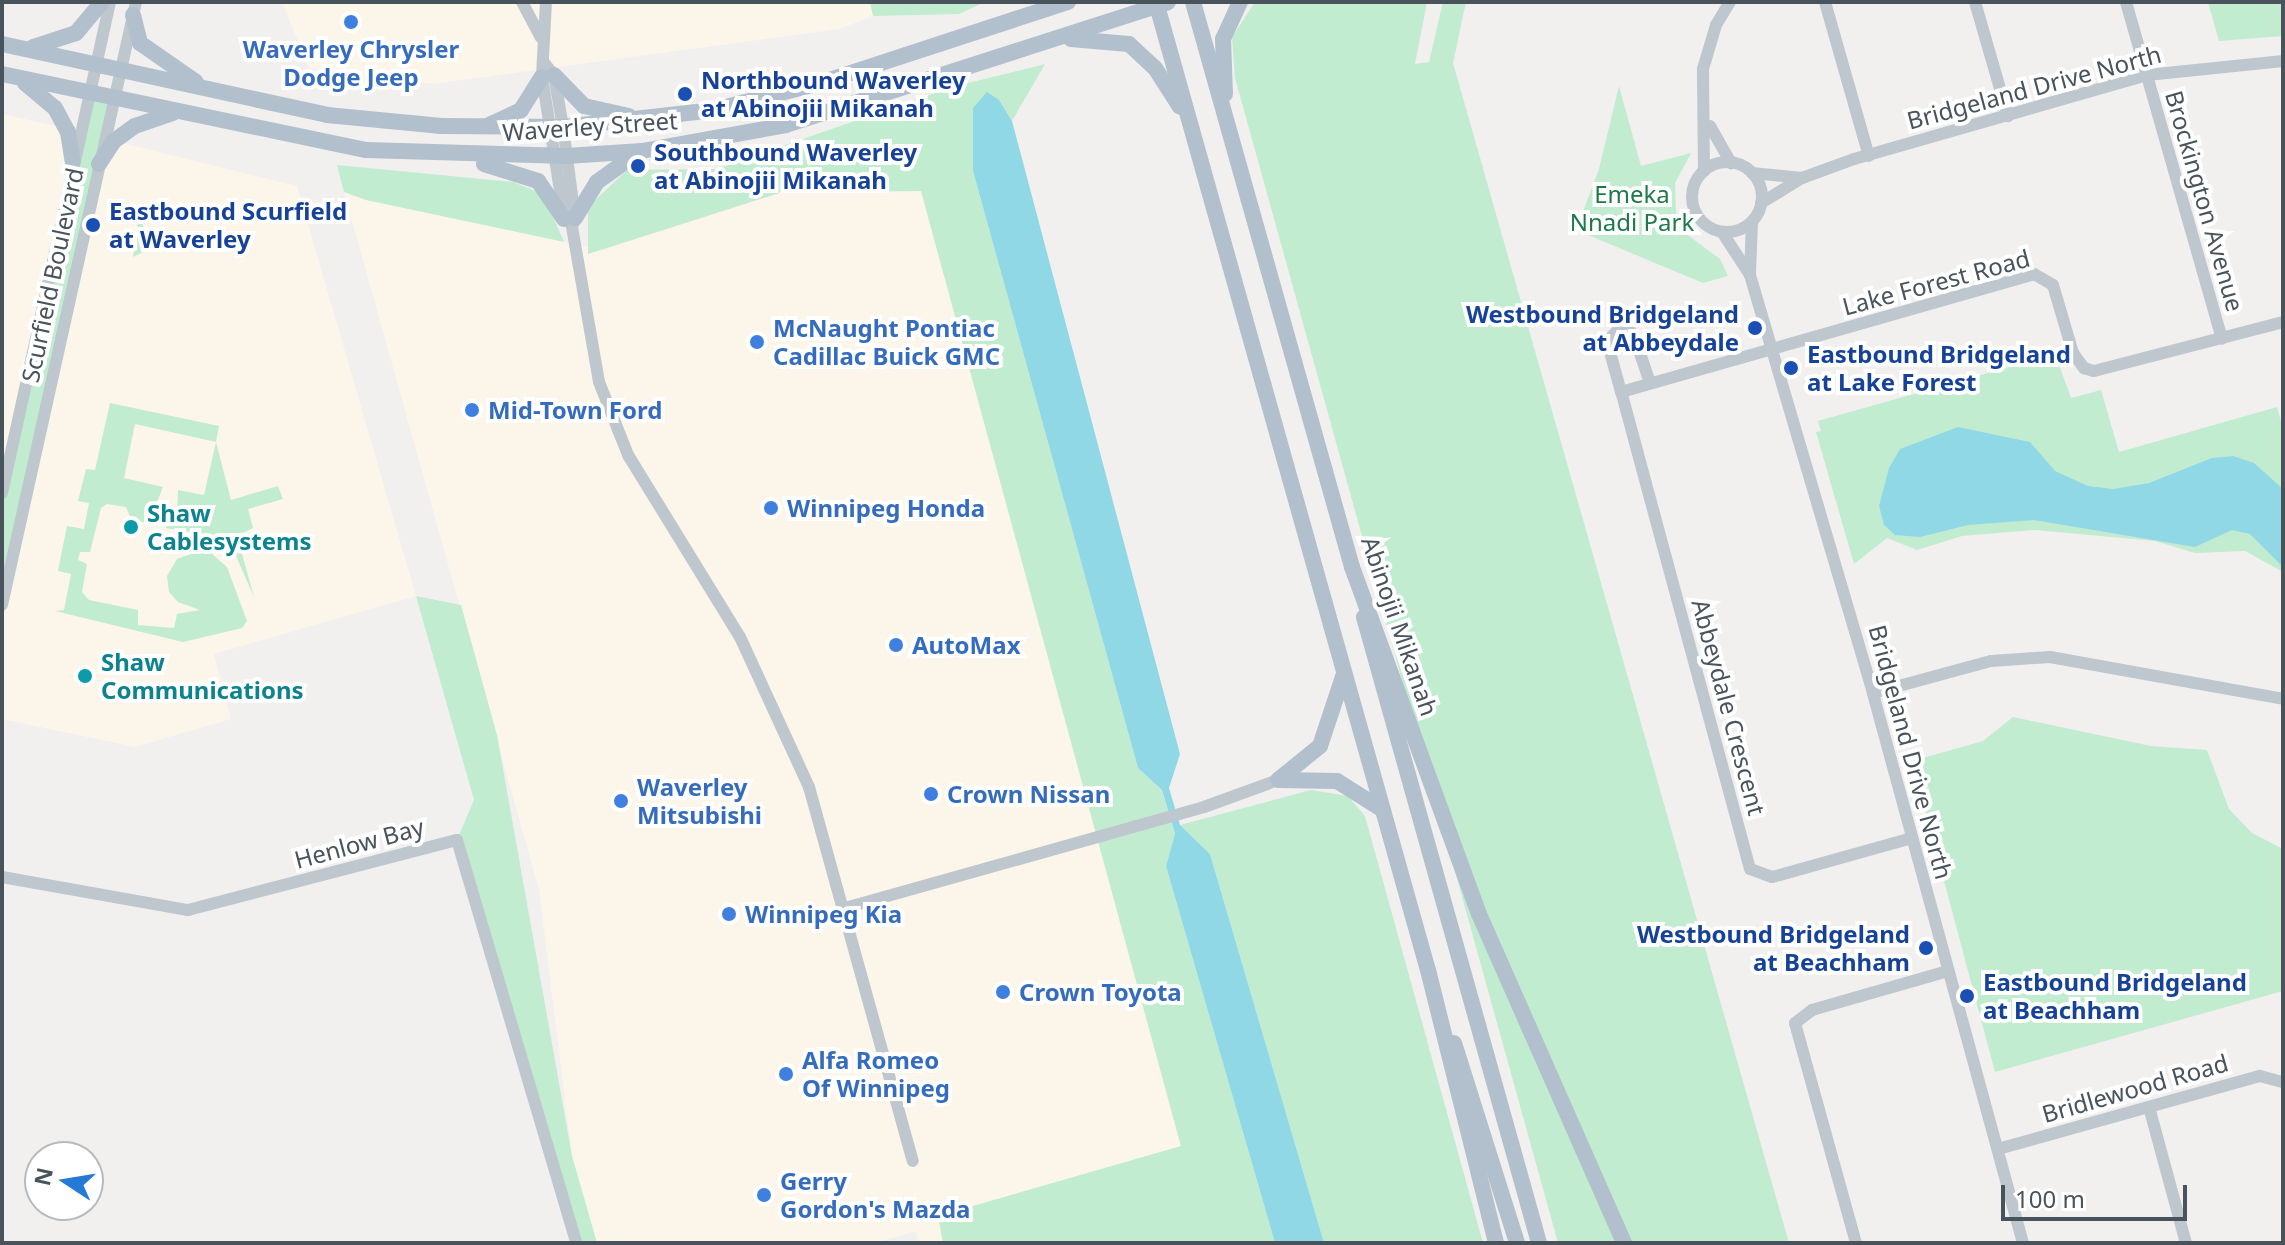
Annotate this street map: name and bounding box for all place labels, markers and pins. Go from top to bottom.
marker: Waverley Chrysler Dodge Jeep [342,13,360,31]
place label: Waverley Chrysler Dodge Jeep [243,35,459,91]
place label: Northbound Waverley at Abinojii Mikanah [701,66,966,122]
marker: Northbound Waverley at Abinojii Mikanah [676,85,694,103]
place label: Southbound Waverley at Abinojii Mikanah [654,138,917,194]
marker: Southbound Waverley at Abinojii Mikanah [629,157,647,175]
place label: Eastbound Scurfield at Waverley [109,197,347,253]
marker: Eastbound Scurfield at Waverley [84,216,102,234]
place label: Westbound Bridgeland at Abbeydale [1466,300,1739,356]
place label: McNaught Pontiac Cadillac Buick GMC [773,314,1000,370]
marker: Westbound Bridgeland at Abbeydale [1746,319,1764,337]
marker: McNaught Pontiac Cadillac Buick GMC [748,333,766,351]
place label: Eastbound Bridgeland at Lake Forest [1807,340,2071,396]
marker: Eastbound Bridgeland at Lake Forest [1782,359,1800,377]
place label: Mid-Town Ford [488,396,662,424]
marker: Mid-Town Ford [463,401,481,419]
place label: Winnipeg Honda [787,494,985,522]
place label: Shaw Cablesystems [147,499,311,555]
marker: Winnipeg Honda [762,499,780,517]
marker: Shaw Cablesystems [122,518,140,536]
place label: AutoMax [912,631,1021,659]
marker: AutoMax [887,636,905,654]
place label: Shaw Communications [101,648,304,704]
marker: Shaw Communications [76,667,94,685]
place label: Waverley Mitsubishi [637,773,762,829]
place label: Crown Nissan [947,780,1110,808]
marker: Crown Nissan [922,785,940,803]
marker: Waverley Mitsubishi [612,792,630,810]
place label: Winnipeg Kia [745,900,902,928]
marker: Winnipeg Kia [720,905,738,923]
place label: Westbound Bridgeland at Beachham [1637,920,1910,976]
marker: Westbound Bridgeland at Beachham [1917,939,1935,957]
place label: Eastbound Bridgeland at Beachham [1983,968,2247,1024]
place label: Crown Toyota [1019,978,1182,1006]
marker: Crown Toyota [994,983,1012,1001]
marker: Eastbound Bridgeland at Beachham [1958,987,1976,1005]
place label: Alfa Romeo Of Winnipeg [802,1046,950,1102]
marker: Alfa Romeo Of Winnipeg [777,1065,795,1083]
place label: Gerry Gordon's Mazda [780,1167,970,1223]
marker: Gerry Gordon's Mazda [755,1186,773,1204]

